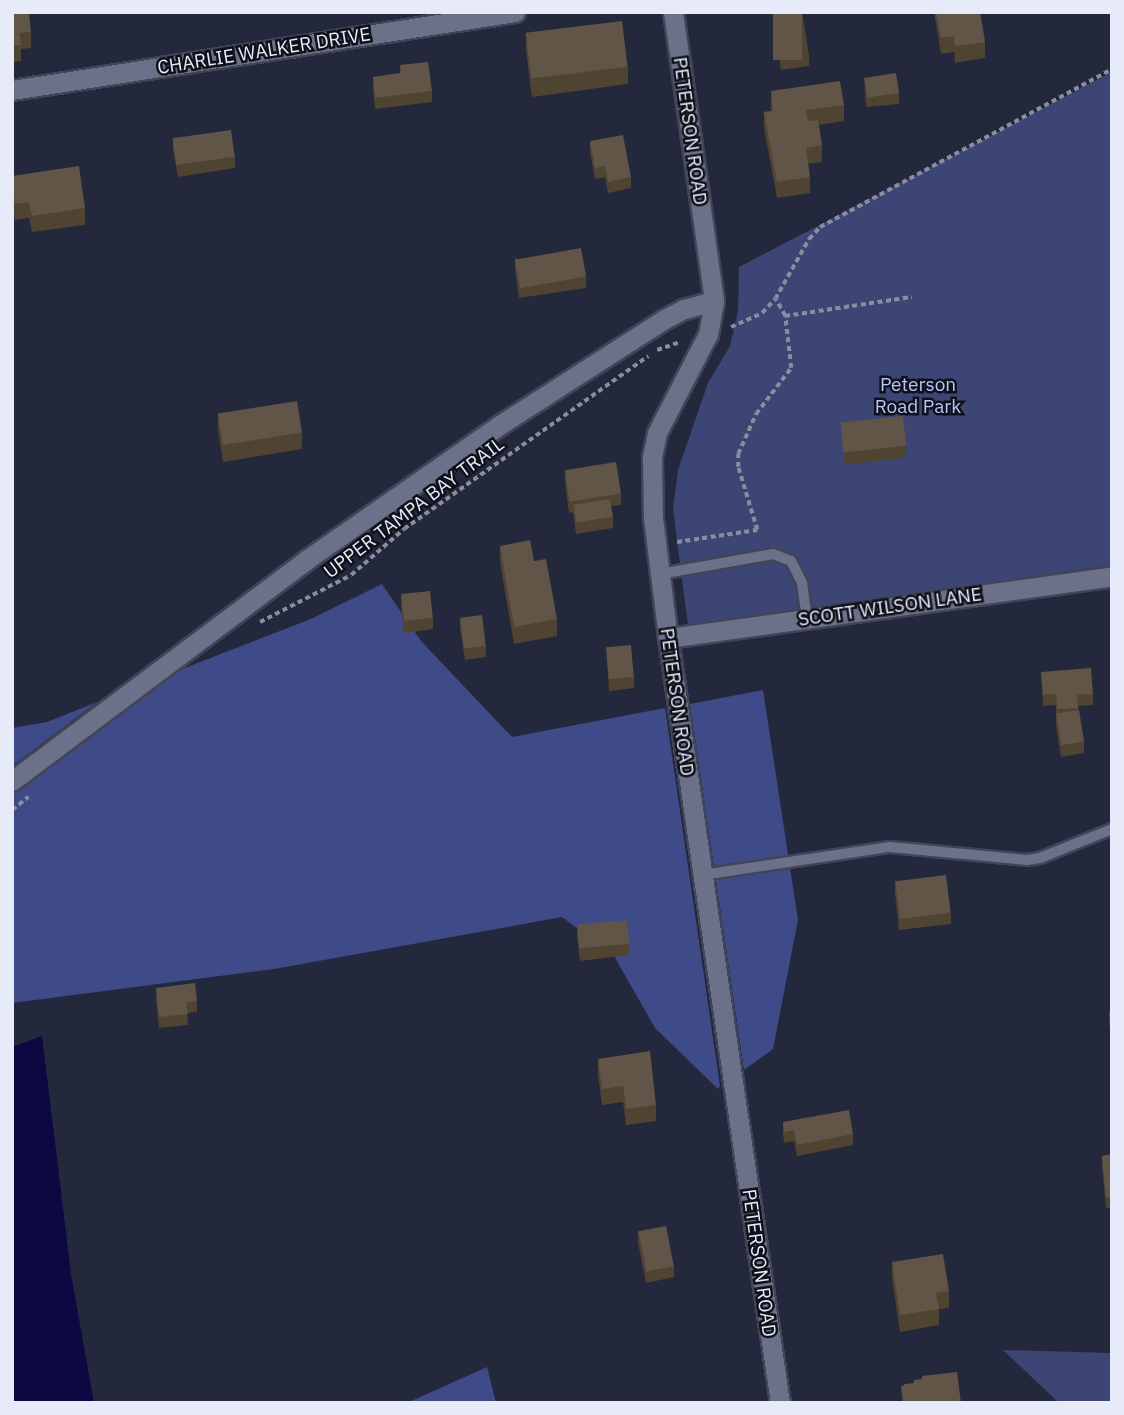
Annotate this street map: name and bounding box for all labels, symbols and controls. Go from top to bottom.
street label: CHARLIE WALKER DRIVE [156,23,372,79]
street label: PETERSON ROAD [668,56,712,206]
park label: Peterson Road Park [875,374,961,418]
street label: UPPER TAMPA BAY TRAIL [319,433,509,583]
street label: SCOTT WILSON LANE [797,583,983,631]
street label: PETERSON ROAD [655,627,699,777]
street label: PETERSON ROAD [737,1188,781,1338]

